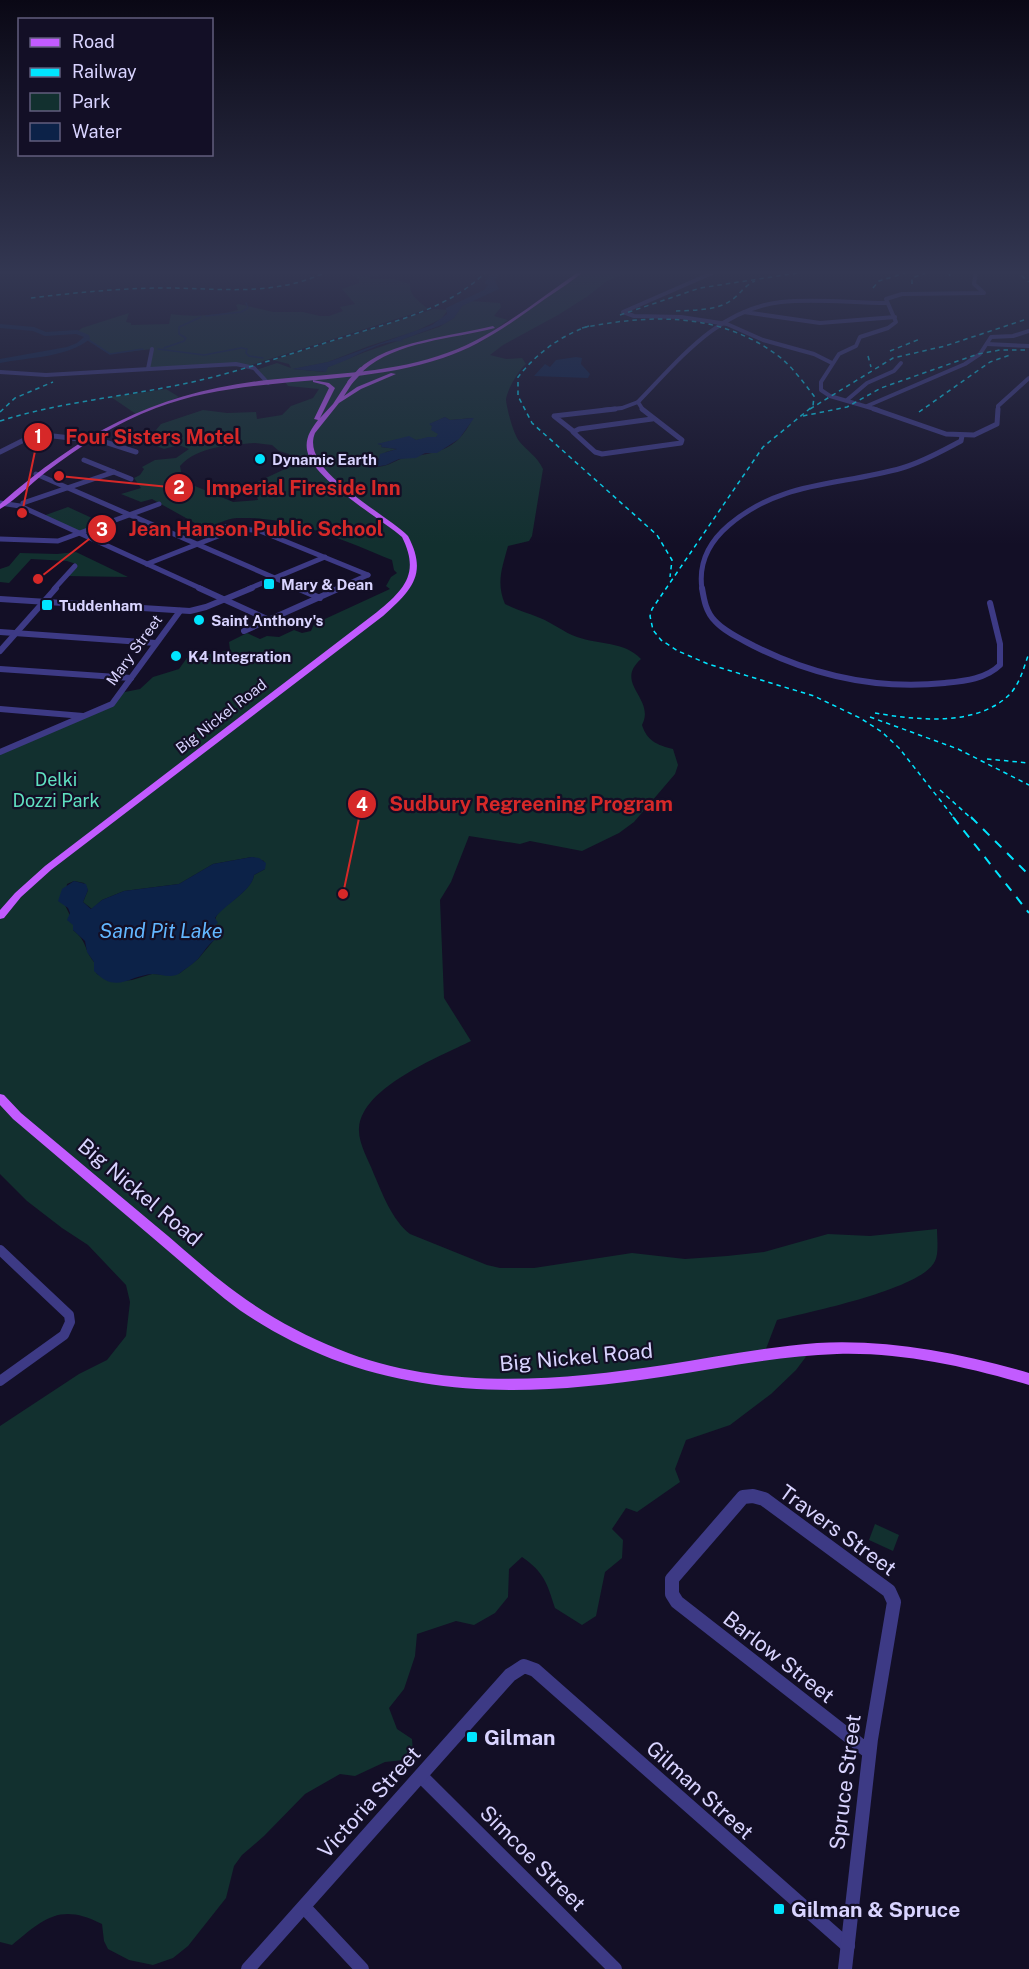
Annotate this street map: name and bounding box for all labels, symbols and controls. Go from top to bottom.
legend [18,18,213,156]
text: Road [72,31,115,52]
text: Railway [72,61,137,82]
text: Park [72,91,110,112]
text: Water [72,121,122,142]
callout: Four Sisters Motel [23,418,253,456]
text: Four Sisters Motel [65,425,241,449]
text: 1 [34,426,42,447]
place label: Dynamic Earth [272,451,377,468]
marker: Dynamic Earth [253,452,267,466]
callout: Imperial Fireside Inn [164,469,413,507]
text: Imperial Fireside Inn [205,476,401,500]
text: 2 [173,477,185,498]
callout: Jean Hanson Public School [87,510,395,548]
text: Jean Hanson Public School [129,517,383,541]
text: 3 [96,519,108,540]
place label: Mary & Dean [281,576,373,593]
marker: Mary & Dean [262,577,276,591]
place label: Tuddenham [59,597,143,614]
marker: Tuddenham [40,598,54,612]
street label: Mary Street [103,611,165,689]
place label: Saint Anthony's [211,612,323,629]
marker: Saint Anthony's [192,613,206,627]
place label: K4 Integration [188,648,291,665]
marker: K4 Integration [169,649,183,663]
street label: Big Nickel Road [172,675,270,757]
park label: Delki Dozzi Park [12,769,100,811]
callout: Sudbury Regreening Program [347,785,685,823]
text: Sudbury Regreening Program [389,792,673,816]
text: 4 [356,794,368,815]
water label: Sand Pit Lake [99,919,223,943]
street label: Big Nickel Road [73,1133,207,1251]
street label: Big Nickel Road [498,1338,654,1376]
street label: Travers Street [775,1479,901,1581]
street label: Barlow Street [718,1606,840,1708]
street label: Spruce Street [824,1713,866,1851]
place label: Gilman [484,1725,556,1750]
marker: Gilman [465,1730,479,1744]
street label: Gilman Street [641,1735,759,1845]
street label: Victoria Street [312,1741,426,1863]
street label: Simcoe Street [475,1800,591,1916]
place label: Gilman & Spruce [791,1897,960,1922]
marker: Gilman & Spruce [772,1902,786,1916]

